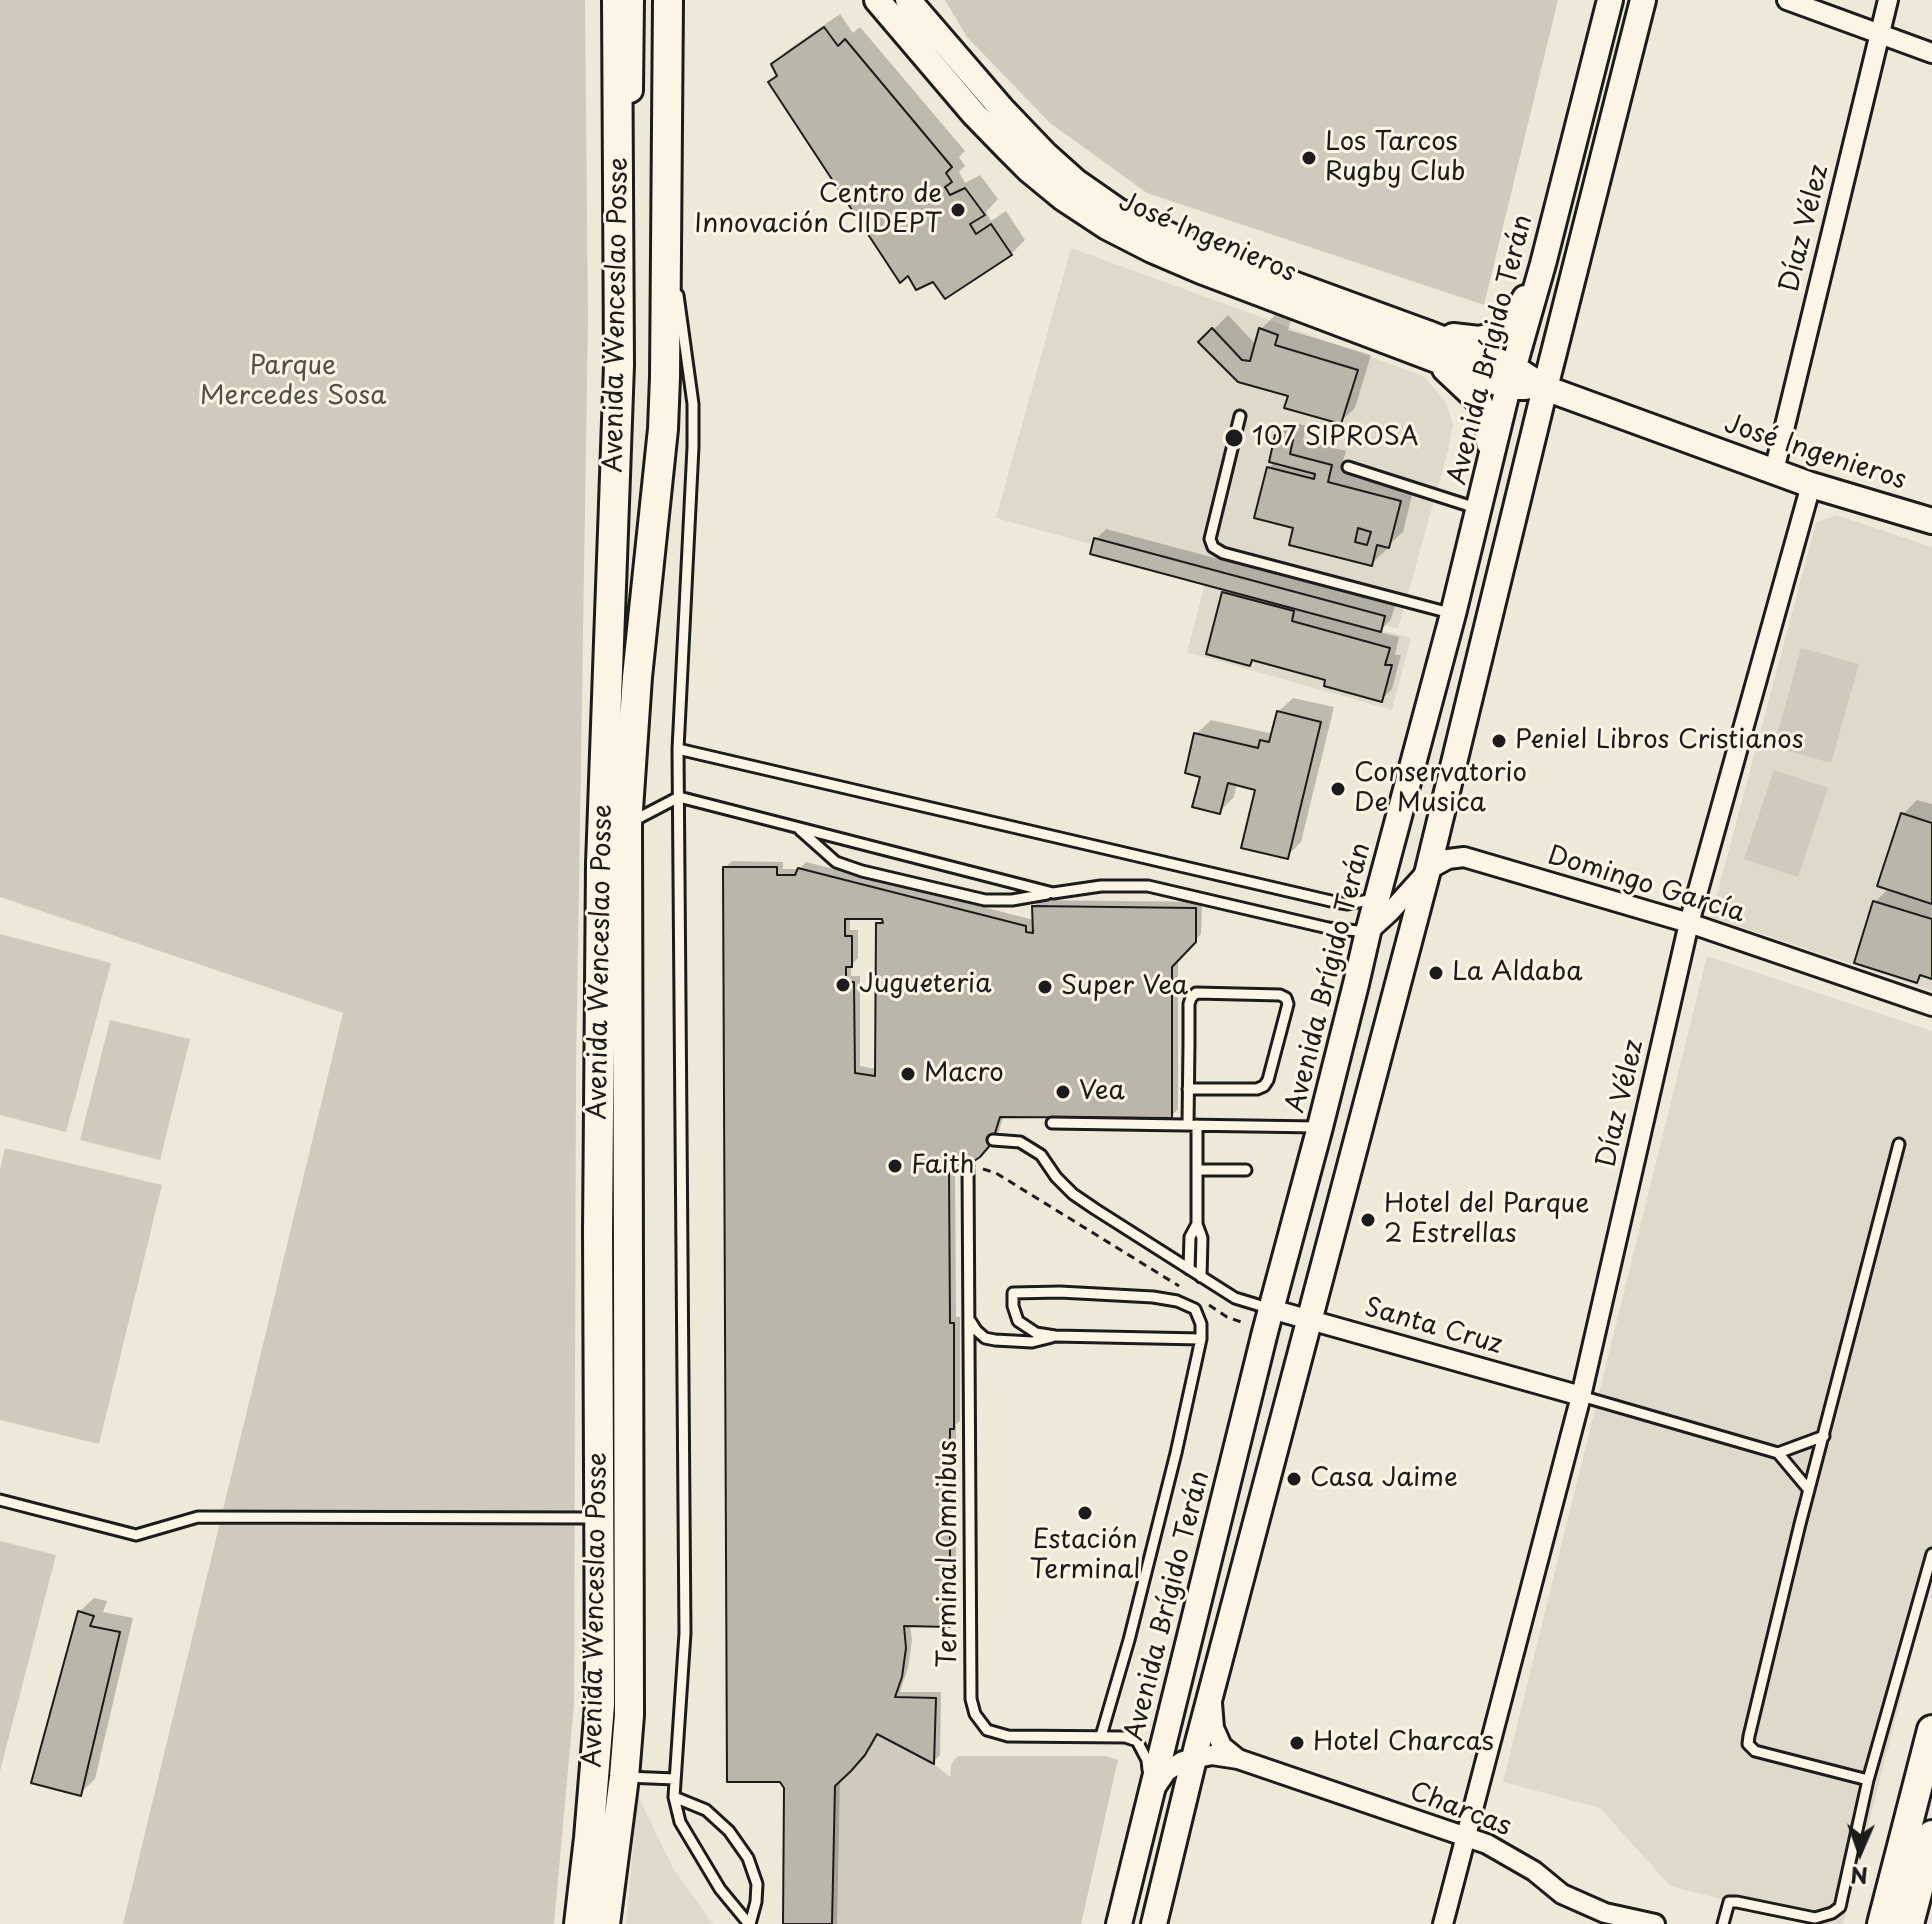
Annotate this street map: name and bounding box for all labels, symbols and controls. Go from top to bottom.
place label: Los Tarcos Rugby Club [1325,127,1465,188]
marker: Los Tarcos Rugby Club [1300,149,1318,167]
street label: Avenida Wenceslao Posse [599,157,635,473]
street label: Díaz Vélez [1774,162,1836,296]
place label: Centro de Innovación CIIDEPT [694,179,942,240]
street label: José Ingenieros [1114,187,1300,289]
marker: Centro de Innovación CIIDEPT [949,201,967,219]
street label: Avenida Brígido Terán [1442,212,1540,488]
park label: Parque Mercedes Sosa [200,351,386,412]
street label: José Ingenieros [1720,409,1910,497]
place label: 107 SIPROSA [1252,422,1419,454]
marker: 107 SIPROSA [1223,427,1245,449]
place label: Peniel Libros Cristianos [1515,725,1804,757]
marker: Peniel Libros Cristianos [1490,732,1508,750]
place label: Conservatorio De Musica [1354,758,1527,820]
marker: Conservatorio De Musica [1329,780,1347,798]
street label: Avenida Wenceslao Posse [583,804,619,1120]
street label: Avenida Brígido Terán [1280,840,1378,1116]
street label: Domingo García [1544,840,1748,930]
place label: La Aldaba [1452,957,1582,989]
marker: La Aldaba [1427,964,1445,982]
place label: Jugueteria [859,969,992,1001]
place label: Super Vea [1061,971,1188,1003]
marker: Jugueteria [834,976,852,994]
marker: Super Vea [1036,978,1054,996]
street label: Díaz Vélez [1591,1037,1651,1171]
place label: Macro [924,1058,1004,1090]
marker: Macro [899,1065,917,1083]
place label: Vea [1079,1076,1125,1108]
marker: Vea [1054,1083,1072,1101]
place label: Faith [911,1150,975,1182]
marker: Faith [886,1157,904,1175]
place label: Hotel del Parque 2 Estrellas [1384,1189,1589,1250]
marker: Hotel del Parque 2 Estrellas [1359,1211,1377,1229]
street label: Santa Cruz [1361,1292,1505,1362]
street label: Terminal Omnibus [933,1440,965,1668]
street label: Avenida Wenceslao Posse [578,1452,614,1768]
place label: Casa Jaime [1310,1463,1458,1495]
street label: Avenida Brígido Terán [1119,1468,1217,1744]
marker: Casa Jaime [1285,1470,1303,1488]
marker: Estación Terminal [1076,1504,1094,1522]
place label: Estación Terminal [1030,1525,1140,1586]
place label: Hotel Charcas [1313,1727,1494,1759]
marker: Hotel Charcas [1288,1734,1306,1752]
street label: Charcas [1405,1776,1515,1844]
north arrow [1820,1812,1900,1892]
text: N [1850,1860,1868,1893]

